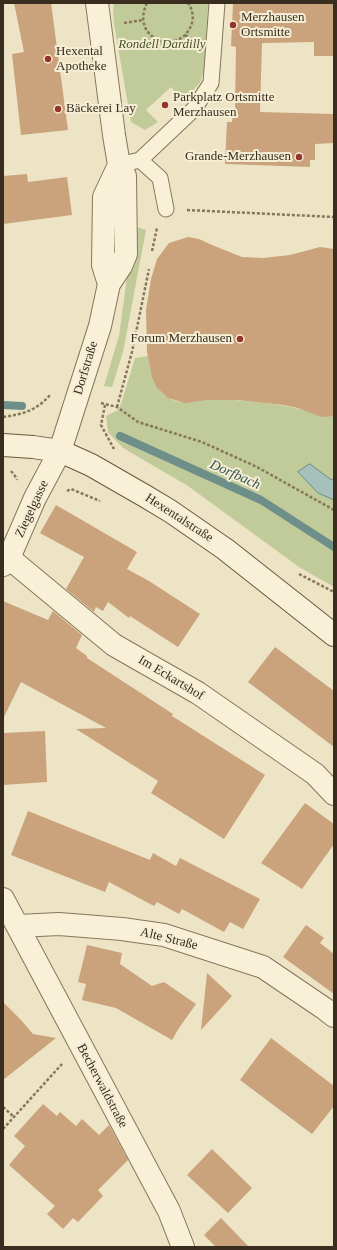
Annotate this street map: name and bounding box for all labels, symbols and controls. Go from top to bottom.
place label: Merzhausen Ortsmitte [241,10,305,41]
marker: Merzhausen Ortsmitte [228,20,238,30]
park label: Rondell Dardilly [118,37,206,53]
place label: Hexental Apotheke [56,44,107,75]
marker: Hexental Apotheke [43,54,53,64]
place label: Parkplatz Ortsmitte Merzhausen [173,90,274,121]
marker: Parkplatz Ortsmitte Merzhausen [160,100,170,110]
place label: Bäckerei Lay [66,101,136,117]
marker: Bäckerei Lay [53,104,63,114]
place label: Grande-Merzhausen [185,149,291,165]
marker: Grande-Merzhausen [294,152,304,162]
place label: Forum Merzhausen [131,331,232,347]
marker: Forum Merzhausen [235,334,245,344]
street label: Dorfstraße [70,339,102,397]
water label: Dorfbach [207,456,263,494]
street label: Ziegelgasse [12,478,52,540]
street label: Hexentalstraße [142,490,216,546]
street label: Im Eckartshof [135,652,207,704]
street label: Alte Straße [139,924,199,954]
street label: Becherwaldstraße [73,1041,131,1131]

